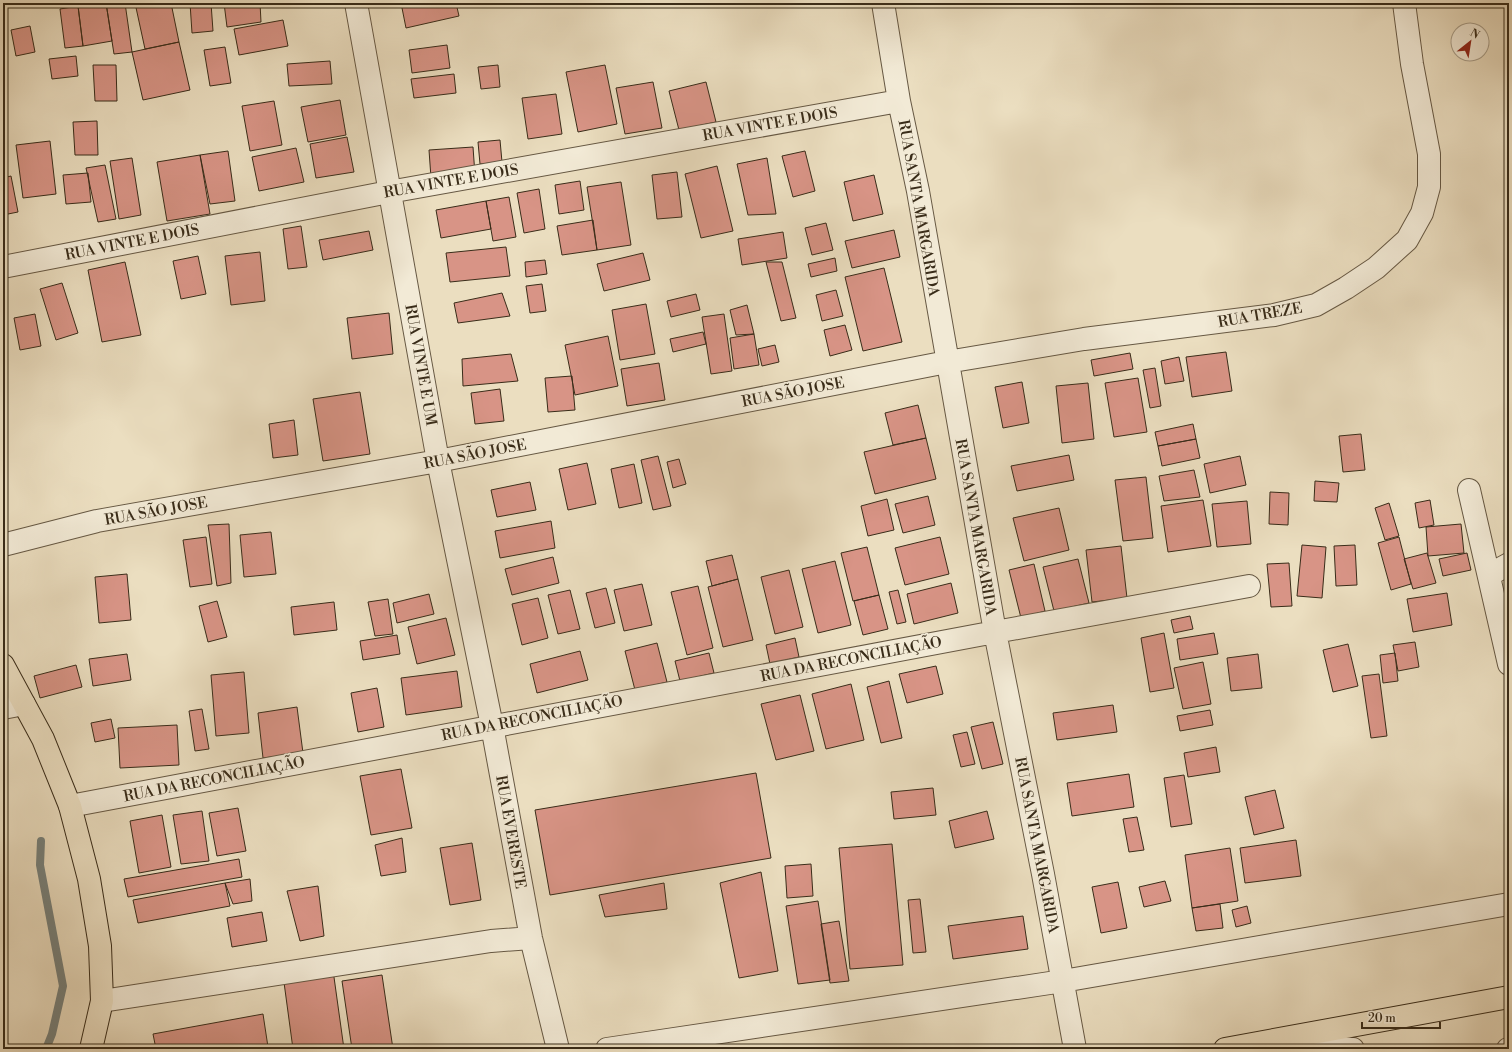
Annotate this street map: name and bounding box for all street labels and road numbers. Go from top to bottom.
street label: RUA VINTE E DOIS [701,103,839,146]
street label: RUA SANTA MARGARIDA [894,118,944,299]
street label: RUA VINTE E DOIS [382,160,520,203]
street label: RUA VINTE E DOIS [63,220,201,265]
street label: RUA TREZE [1216,299,1304,332]
street label: RUA VINTE E UM [400,303,441,428]
street label: RUA SÃO JOSE [740,372,846,412]
street label: RUA SÃO JOSE [422,434,528,474]
street label: RUA SANTA MARGARIDA [951,437,1001,618]
street label: RUA SÃO JOSE [103,492,209,530]
street label: RUA DA RECONCILIAÇÃO [759,632,944,686]
street label: RUA DA RECONCILIAÇÃO [440,691,625,745]
street label: RUA DA RECONCILIAÇÃO [122,752,307,806]
street label: RUA SANTA MARGARIDA [1010,755,1063,935]
street label: RUA EVERESTE [491,774,530,890]

